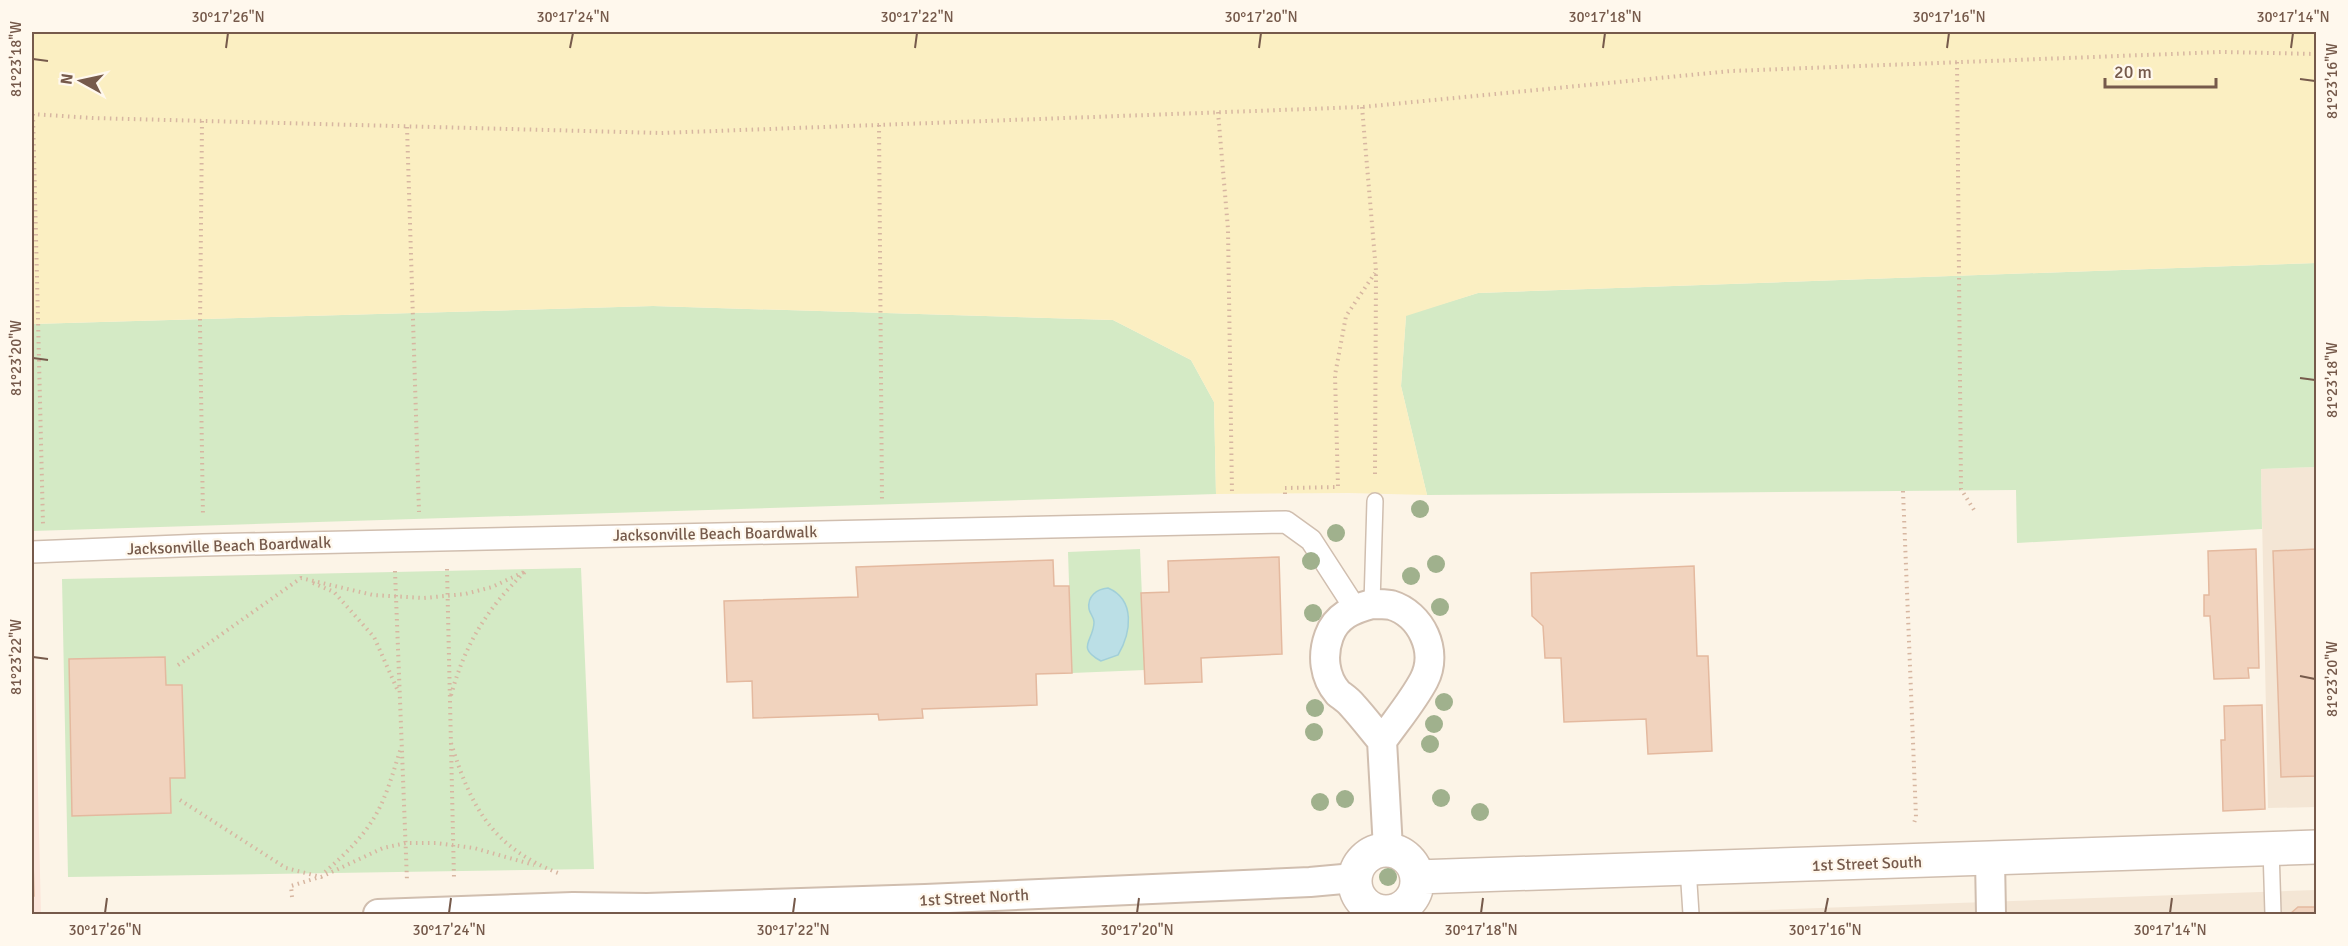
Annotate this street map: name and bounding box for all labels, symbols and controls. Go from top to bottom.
text: 30°17'26"N [191,8,265,26]
text: 30°17'24"N [536,8,610,26]
text: 30°17'22"N [880,8,954,26]
text: 30°17'20"N [1224,8,1298,26]
text: 30°17'18"N [1568,8,1642,26]
text: 30°17'16"N [1912,8,1986,26]
text: 30°17'14"N [2256,8,2330,26]
text: 81°23'18"W [7,21,25,97]
text: 81°23'16"W [2323,43,2341,119]
north arrow [51,51,111,111]
scale bar [2105,51,2216,89]
text: 20 m [2114,61,2152,83]
text: N [56,72,78,86]
text: 81°23'20"W [7,320,25,396]
text: 81°23'18"W [2323,342,2341,418]
street label: Jacksonville Beach Boardwalk [613,522,817,546]
street label: Jacksonville Beach Boardwalk [127,532,331,560]
text: 81°23'22"W [7,619,25,695]
text: 81°23'20"W [2323,641,2341,717]
street label: 1st Street South [1812,852,1922,876]
street label: 1st Street North [919,885,1029,911]
text: 30°17'26"N [68,921,142,939]
text: 30°17'24"N [412,921,486,939]
text: 30°17'22"N [756,921,830,939]
text: 30°17'20"N [1100,921,1174,939]
text: 30°17'18"N [1444,921,1518,939]
text: 30°17'16"N [1788,921,1862,939]
text: 30°17'14"N [2133,921,2207,939]

